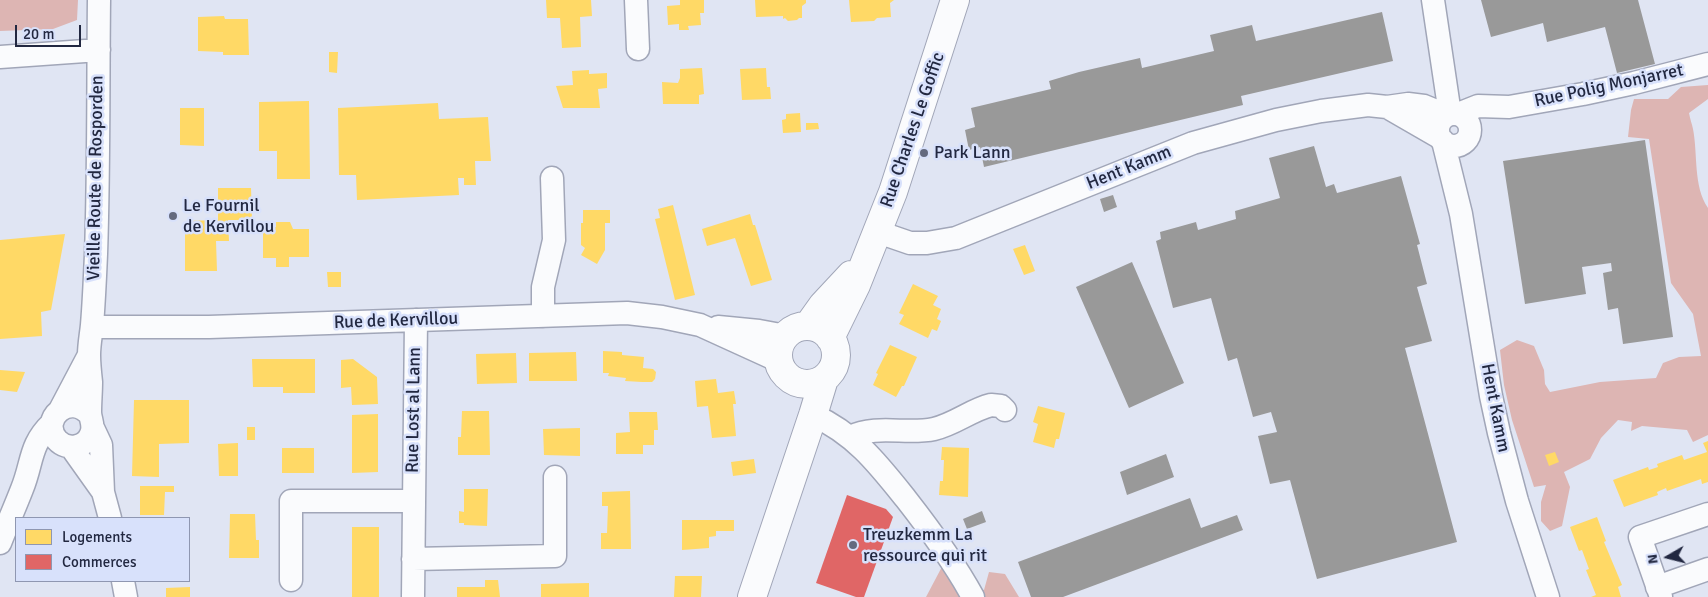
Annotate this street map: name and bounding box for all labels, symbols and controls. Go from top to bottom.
scale bar [18,15,84,47]
text: 20 m [23,25,54,43]
street label: Rue Charles Le Goffic [876,50,950,210]
street label: Rue Polig Monjarret [1532,60,1686,112]
street label: Vieille Route de Rosporden [83,75,109,281]
street label: Hent Kamm [1083,141,1175,195]
place label: Park Lann [934,142,1011,164]
marker: Park Lann [918,147,930,159]
place label: Le Fournil de Kervillou [183,195,274,238]
marker: Le Fournil de Kervillou [167,210,179,222]
street label: Rue de Kervillou [333,308,459,334]
street label: Rue Lost al Lann [402,347,426,473]
street label: Hent Kamm [1476,362,1514,454]
legend [15,517,190,582]
place label: Treuzkemm La ressource qui rit [863,524,987,566]
text: Logements [62,528,132,546]
north arrow [1643,532,1693,582]
marker: Treuzkemm La ressource qui rit [847,539,859,551]
text: Commerces [62,553,136,571]
text: N [1644,553,1662,565]

